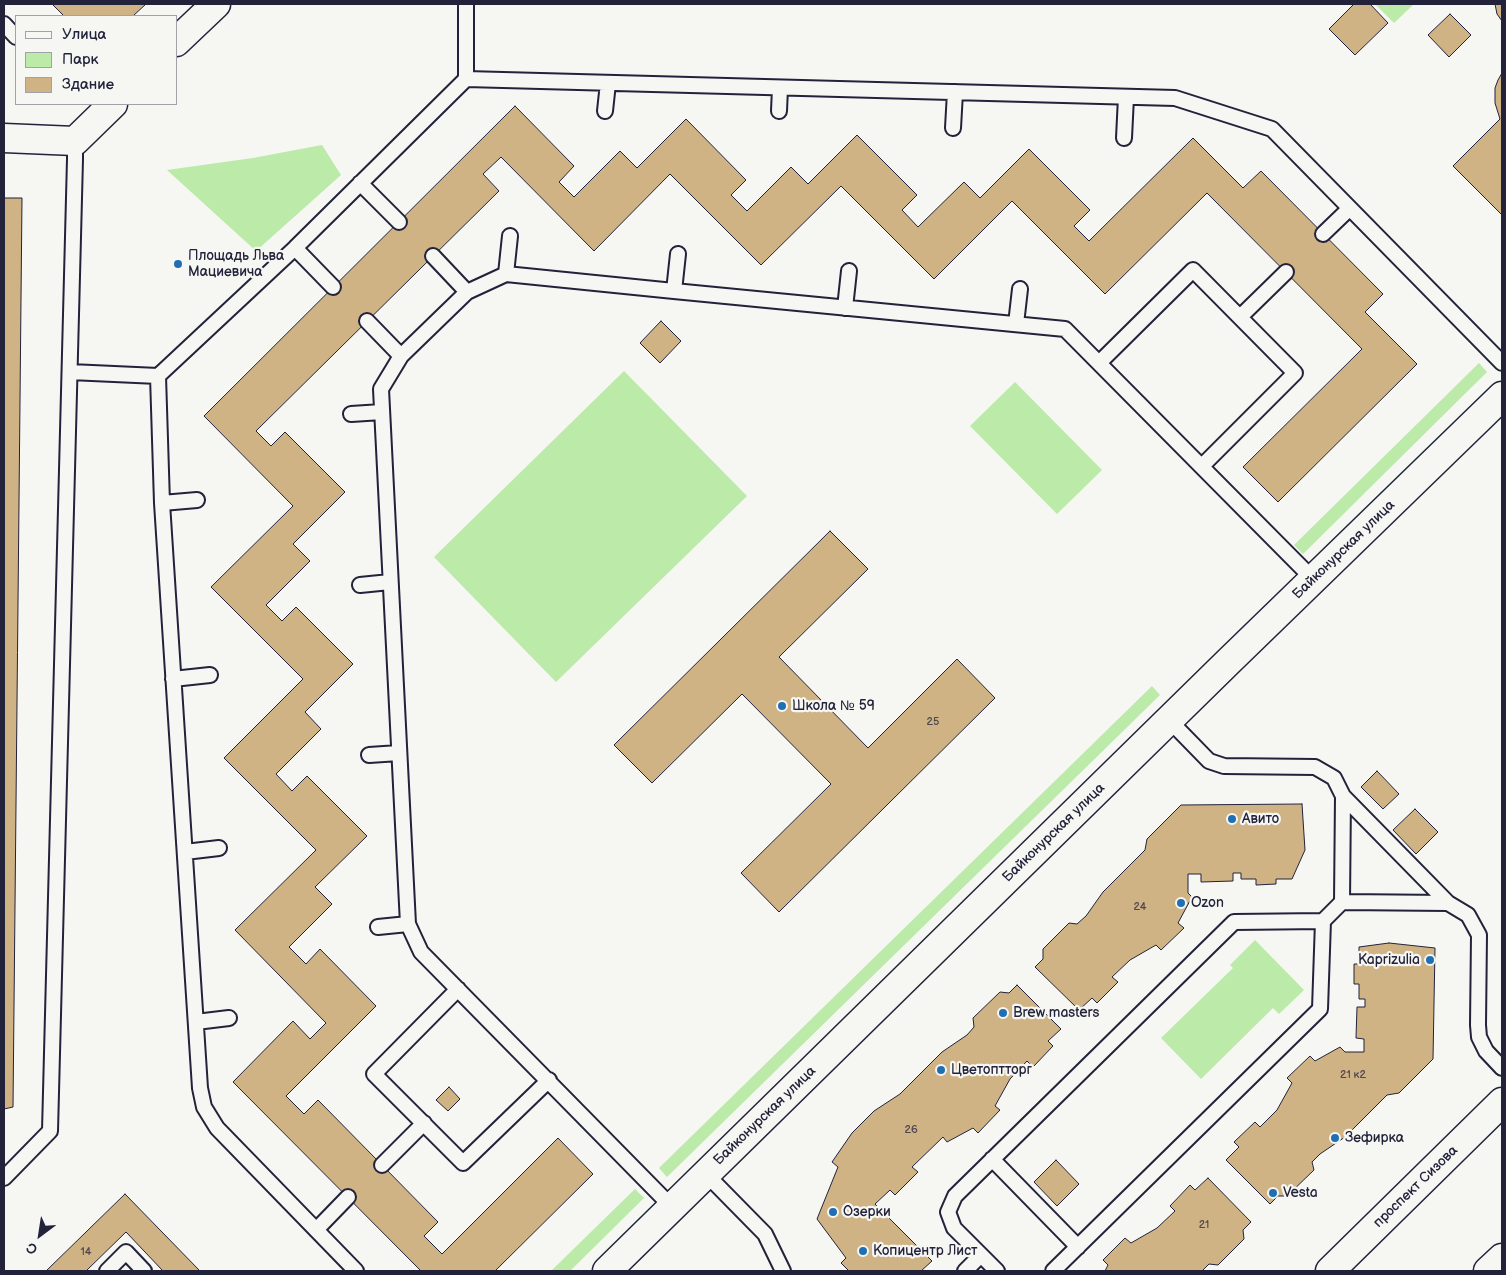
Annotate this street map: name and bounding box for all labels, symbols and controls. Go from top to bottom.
legend [15,15,178,105]
text: Улица [62,25,106,44]
text: Парк [62,50,99,69]
text: Здание [62,75,114,94]
place label: Площадь Льва Мациевича [188,248,284,280]
marker: Площадь Льва Мациевича [172,258,184,270]
street label: Байконурская улица [1289,497,1399,603]
place label: Школа № 59 [792,698,875,714]
marker: Школа № 59 [776,700,788,712]
house number: 25 [927,715,939,729]
street label: Байконурская улица [999,780,1109,886]
place label: Авито [1242,811,1279,827]
marker: Авито [1226,813,1238,825]
place label: Ozon [1191,895,1224,911]
marker: Ozon [1175,897,1187,909]
house number: 24 [1133,900,1147,914]
place label: Kaprizulia [1358,952,1420,968]
marker: Kaprizulia [1424,954,1436,966]
place label: Brew masters [1013,1005,1099,1021]
marker: Brew masters [997,1007,1009,1019]
place label: Цветоптторг [951,1062,1032,1078]
street label: Байконурская улица [710,1063,820,1169]
marker: Цветоптторг [935,1064,947,1076]
house number: 21 к2 [1340,1068,1366,1082]
house number: 26 [904,1123,918,1137]
place label: Зефирка [1345,1130,1404,1146]
marker: Зефирка [1329,1132,1341,1144]
street label: проспект Сизова [1370,1142,1462,1232]
place label: Vesta [1283,1185,1318,1201]
marker: Vesta [1267,1187,1279,1199]
place label: Озерки [843,1204,891,1220]
marker: Озерки [827,1206,839,1218]
north arrow [15,1210,65,1260]
house number: 21 [1199,1218,1209,1232]
text: С [23,1238,41,1258]
place label: Копицентр Лист [873,1243,978,1259]
house number: 14 [81,1245,91,1259]
marker: Копицентр Лист [857,1245,869,1257]

